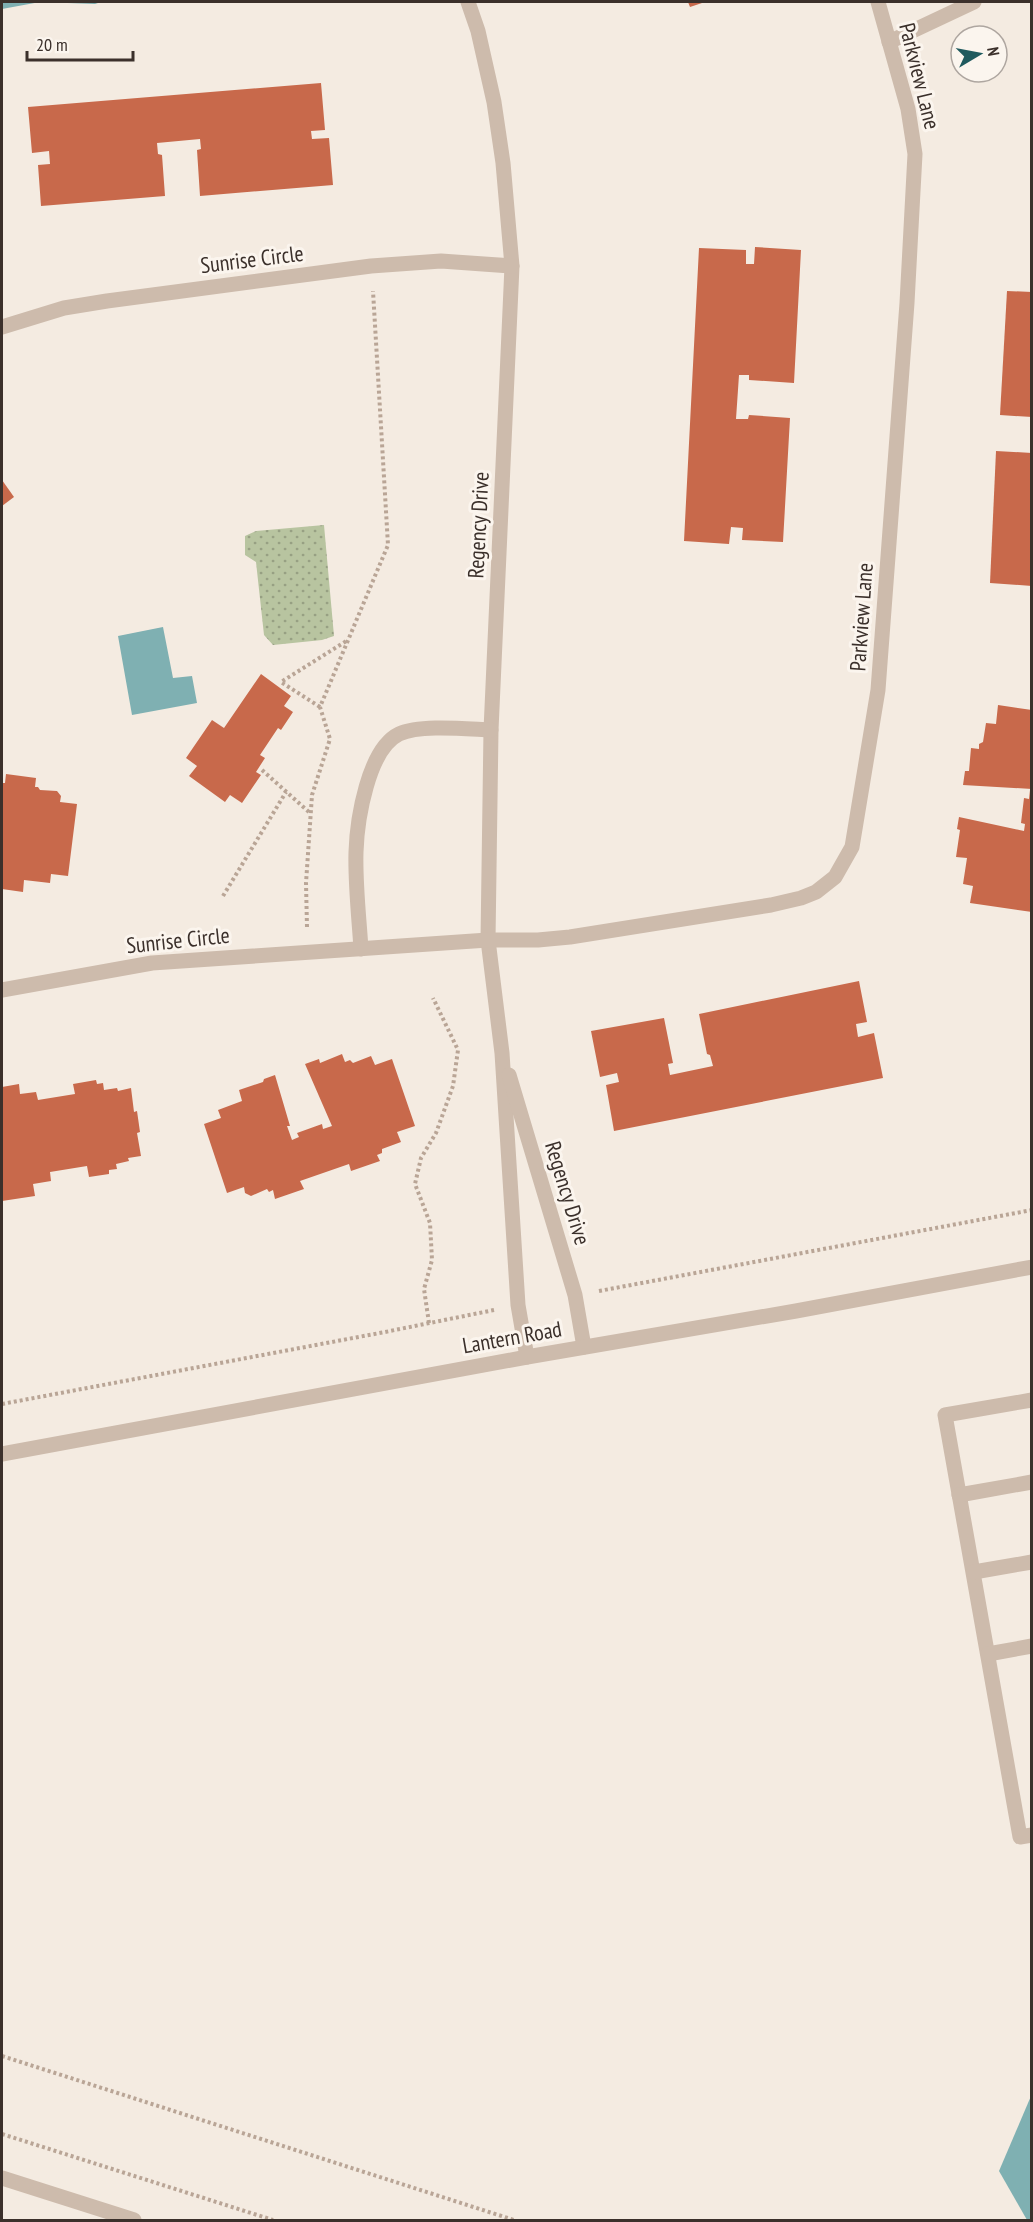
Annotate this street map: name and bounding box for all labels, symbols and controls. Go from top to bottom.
street label: Parkview Lane [893,20,947,132]
scale bar [27,24,134,62]
north arrow [949,24,1009,84]
text: 20 m [36,33,68,56]
text: N [983,45,1004,57]
street label: Sunrise Circle [199,239,305,279]
street label: Regency Drive [461,471,495,579]
street label: Parkview Lane [843,562,879,672]
street label: Sunrise Circle [125,921,231,959]
street label: Regency Drive [539,1138,597,1248]
street label: Lantern Road [460,1315,564,1359]

